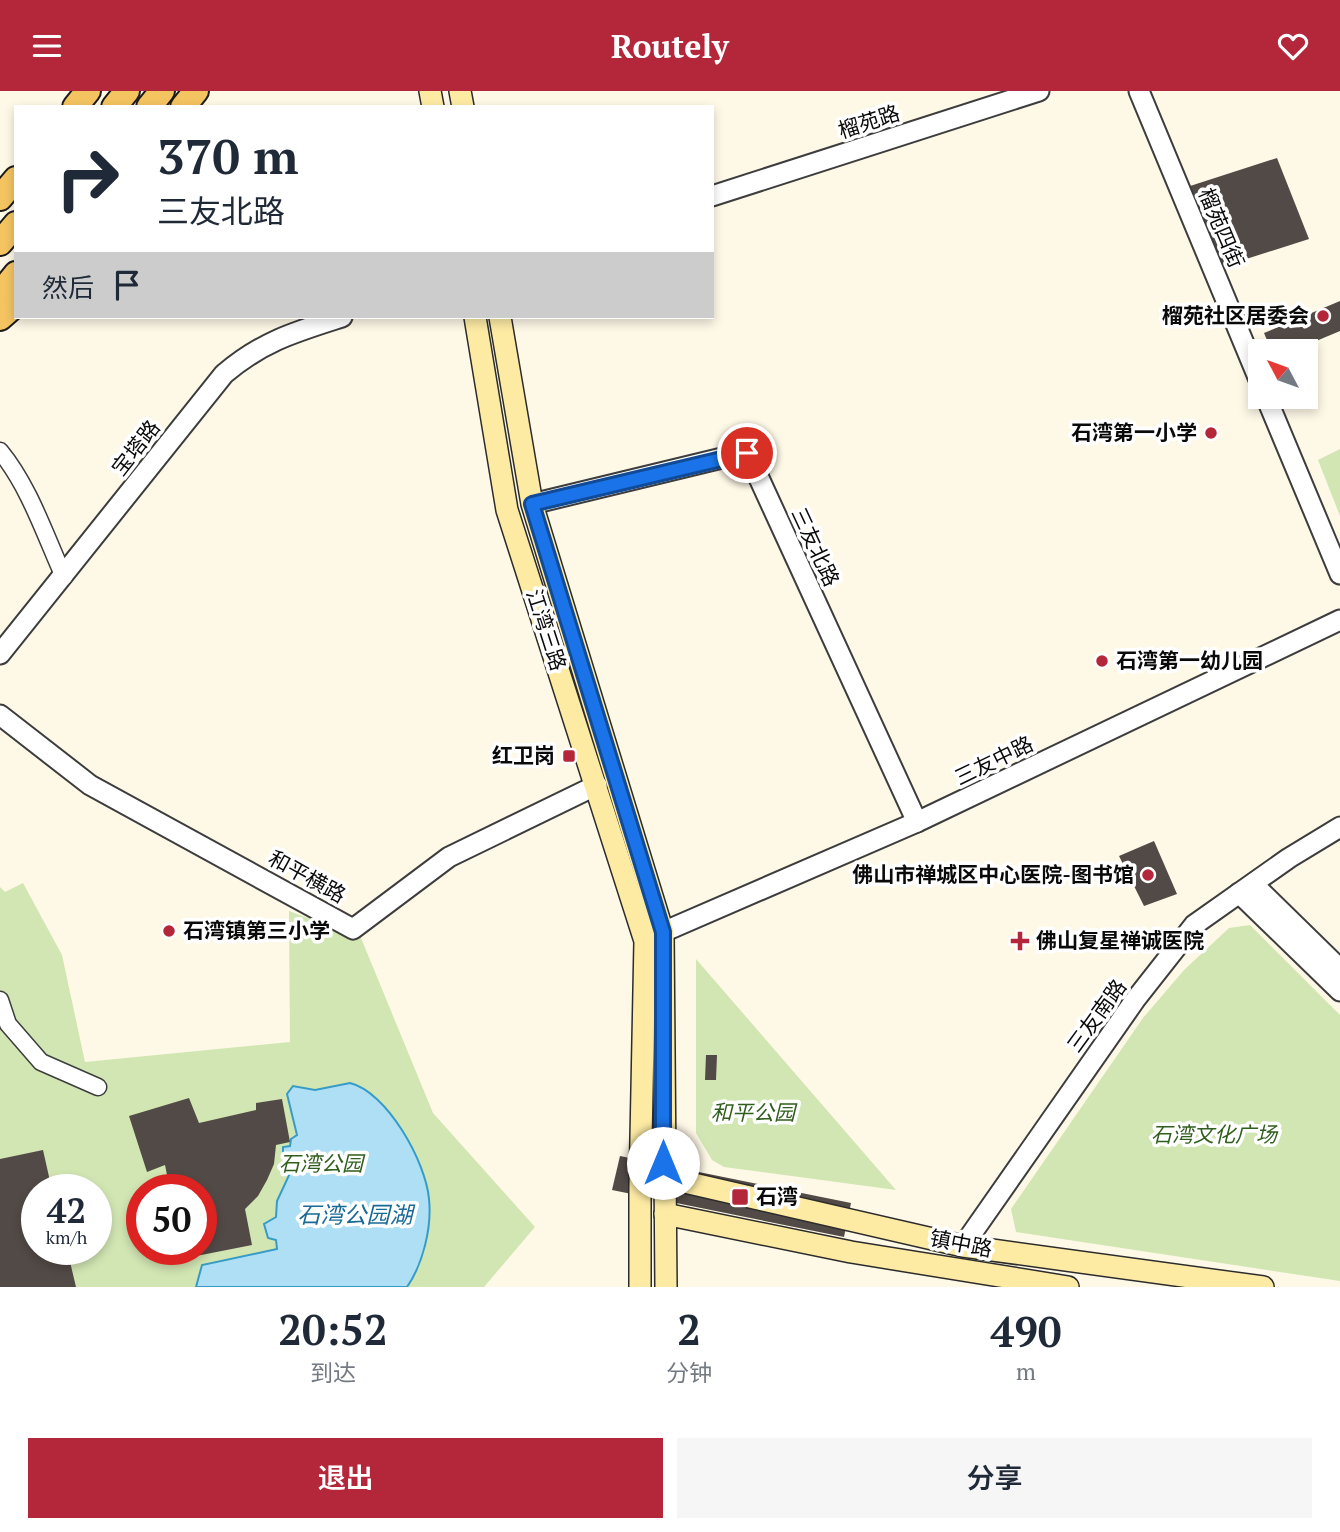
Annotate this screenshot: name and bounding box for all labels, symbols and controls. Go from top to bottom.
text: Routely [611,25,729,67]
icon: menu [28,27,66,65]
icon: heart [1274,27,1312,65]
street label: 榴苑路 [834,98,903,144]
text: 370 m [157,123,299,188]
icon: right [42,133,133,224]
street label: 榴苑四街 [1193,183,1251,272]
text: 三友北路 [157,190,285,232]
icon: arrive [108,266,146,304]
text: 然后 [42,270,94,304]
place label: 榴苑社区居委会 [1162,301,1309,329]
marker: 榴苑社区居委会 [1315,308,1331,324]
north arrow [1248,339,1318,409]
map controls [1248,339,1318,409]
street label: 宝塔路 [105,414,166,481]
place label: 石湾第一小学 [1071,418,1197,446]
pin [717,423,777,483]
marker: 石湾第一小学 [1203,425,1219,441]
icon: arrive [728,434,766,472]
street label: 三友北路 [785,503,846,591]
street label: 江湾三路 [521,585,573,674]
place label: 石湾第一幼儿园 [1116,646,1263,674]
marker: 石湾第一幼儿园 [1094,653,1110,669]
street label: 三友中路 [950,729,1037,791]
place label: 红卫岗 [492,741,555,769]
marker: 红卫岗 [561,748,577,764]
street label: 和平横路 [264,844,351,909]
place label: 佛山市禅城区中心医院-图书馆 [852,860,1134,888]
marker: 佛山市禅城区中心医院-图书馆 [1140,867,1156,883]
place label: 石湾镇第三小学 [183,916,330,944]
marker: 石湾镇第三小学 [161,923,177,939]
place label: 佛山复星禅诚医院 [1036,926,1204,954]
marker: 佛山复星禅诚医院 [1010,931,1030,951]
street label: 三友南路 [1060,973,1132,1058]
park label: 和平公园 [711,1098,798,1126]
park label: 石湾文化广场 [1151,1120,1279,1148]
position arrow [626,1126,700,1200]
park label: 石湾公园 [279,1149,366,1177]
speed limit sign: 50 [126,1174,217,1265]
place label: 石湾 [756,1182,798,1210]
text: 42 [47,1187,86,1233]
marker: 石湾 [730,1187,750,1207]
water label: 石湾公园湖 [298,1199,416,1230]
street label: 镇中路 [928,1223,995,1263]
text: km/h [46,1225,87,1249]
text: 20:52 [278,1301,388,1357]
text: 2 [677,1301,701,1357]
text: 490 [990,1303,1062,1359]
text: m [1016,1356,1036,1387]
text: 到达 [310,1357,356,1388]
text: 分钟 [666,1357,712,1388]
button: 退出 [28,1438,663,1518]
button: 分享 [677,1438,1312,1518]

